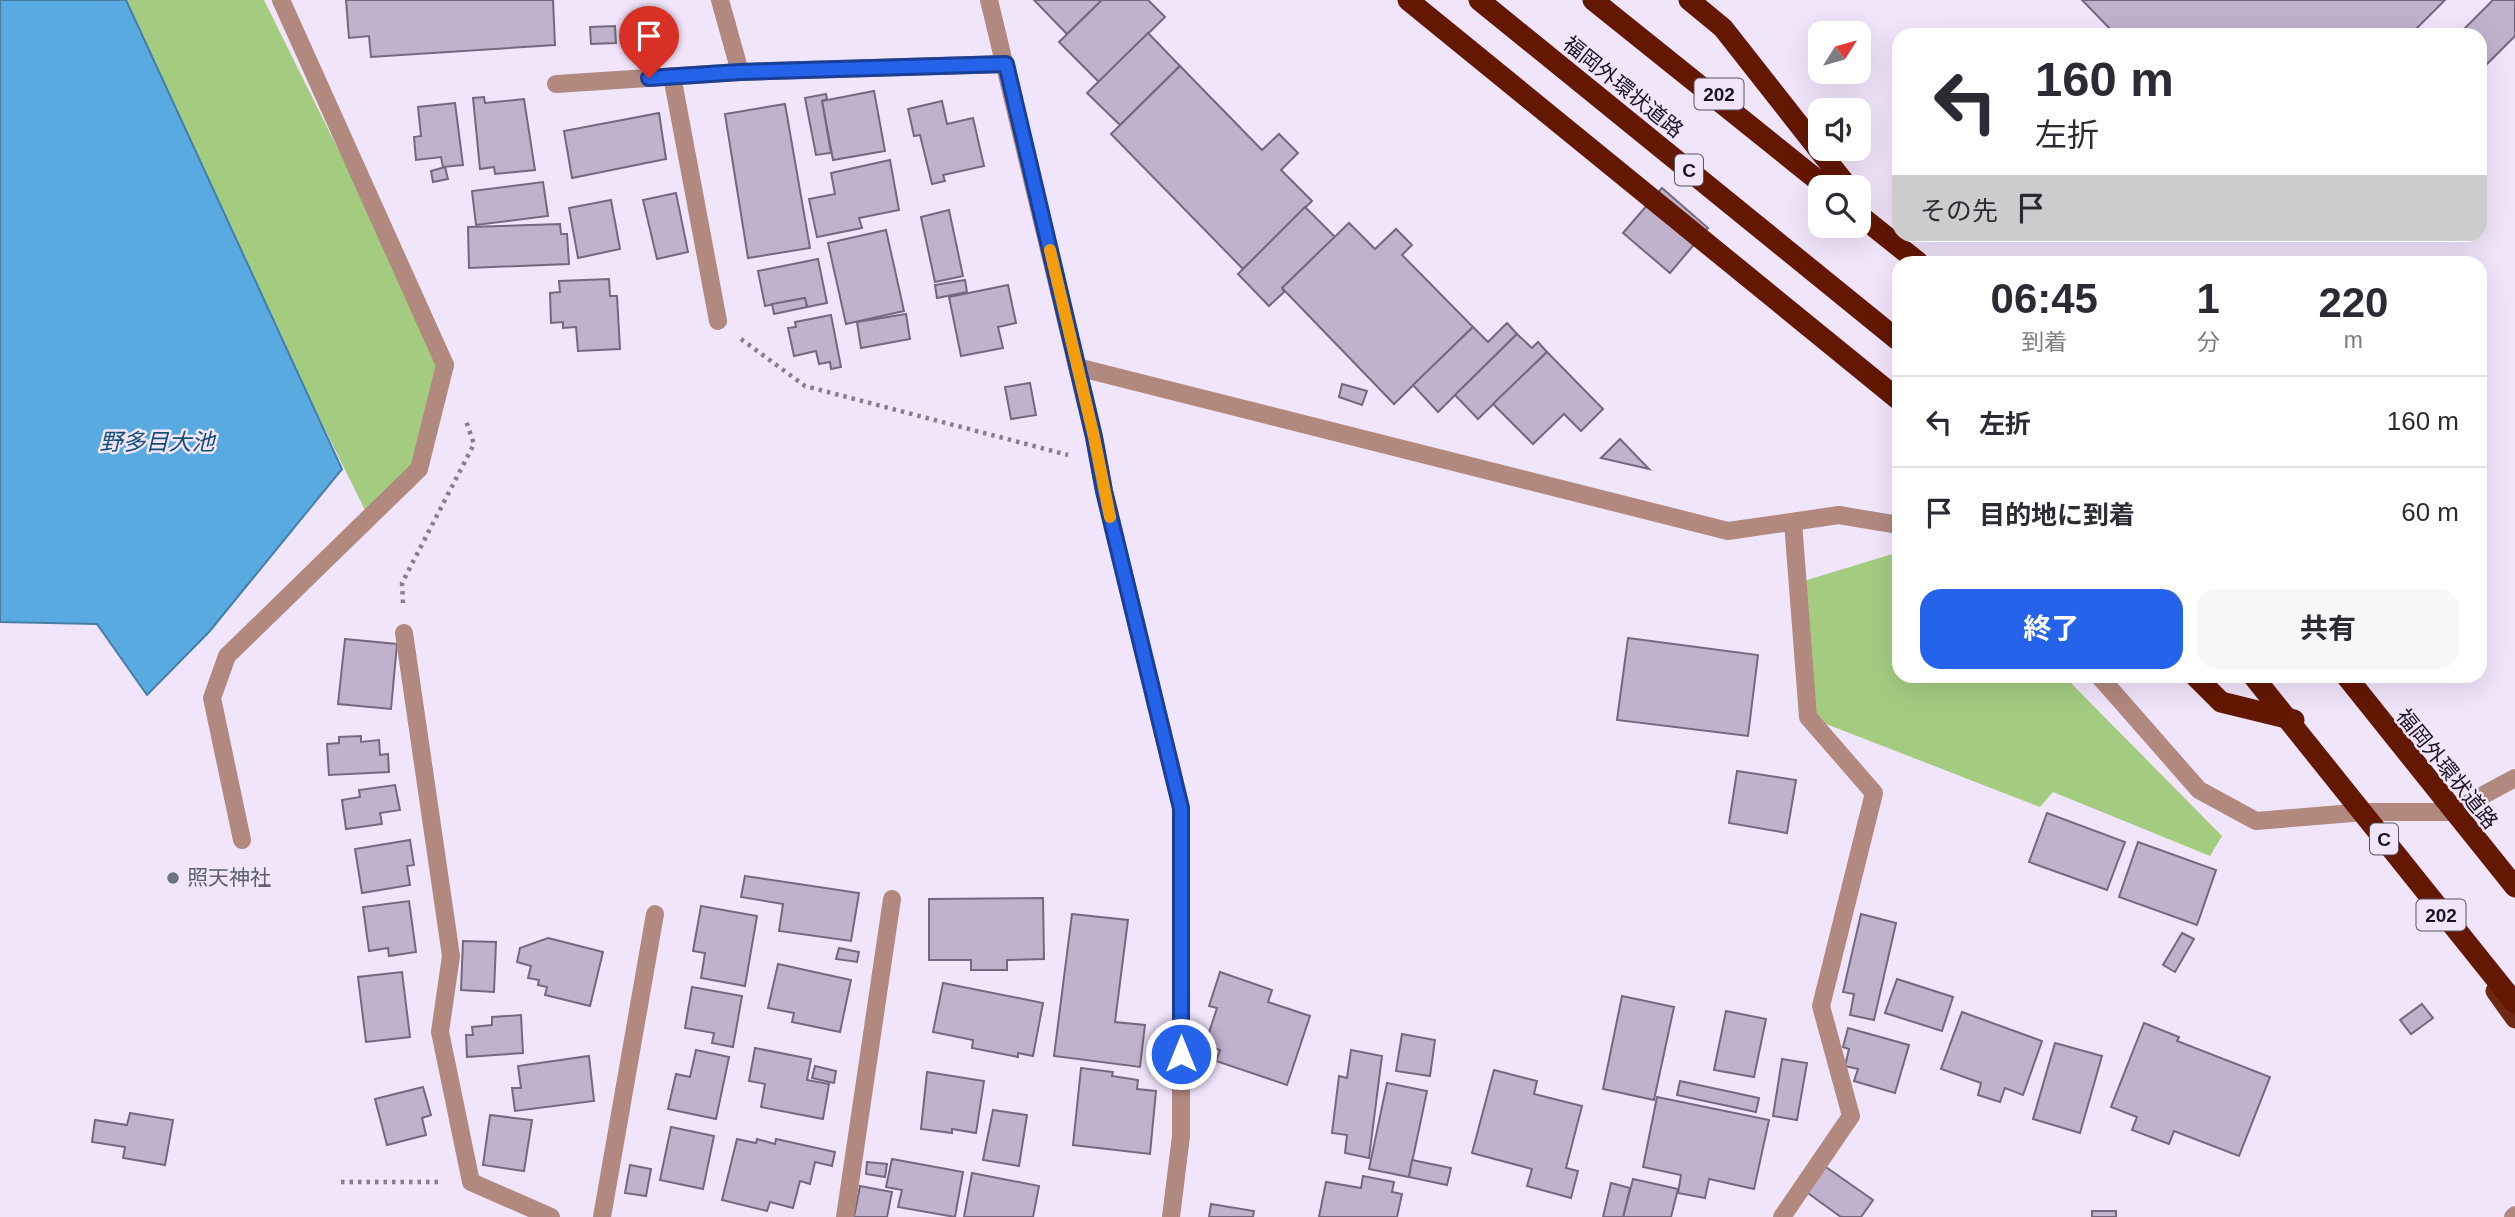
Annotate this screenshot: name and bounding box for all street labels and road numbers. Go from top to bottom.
street label: 福岡外環状道路 [1559,31,1688,142]
road number: 202 [1694,78,1744,110]
road number: C [1675,154,1703,186]
street label: 福岡外環状道路 [2392,704,2503,833]
road number: C [2370,824,2398,854]
road number: 202 [2416,900,2466,931]

